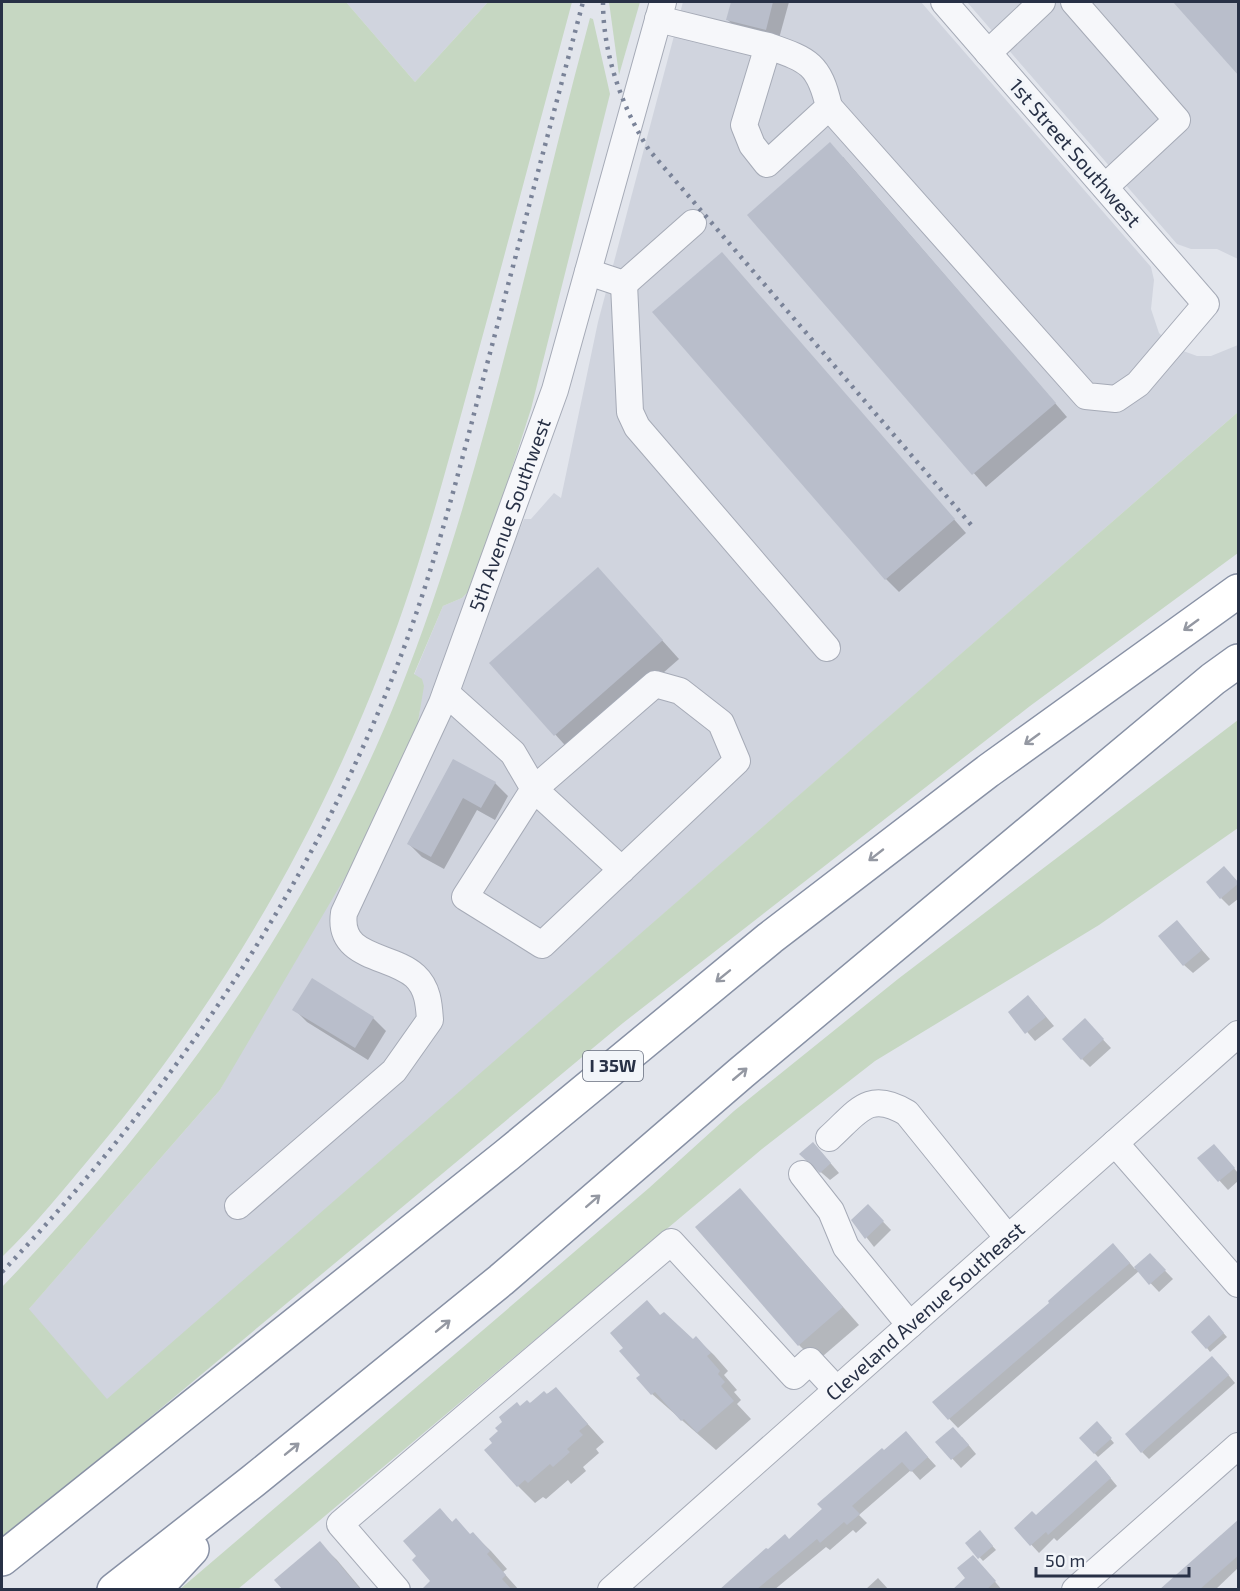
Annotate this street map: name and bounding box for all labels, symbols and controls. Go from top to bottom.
street label: 1st Street Southwest [1005,73,1147,232]
street label: 5th Avenue Southwest [463,414,555,614]
one-way arrow [1183,619,1199,631]
one-way arrow [1025,733,1041,745]
one-way arrow [868,848,884,861]
one-way arrow [715,969,731,982]
road number: I 35W [583,1051,643,1081]
one-way arrow [732,1067,748,1080]
one-way arrow [584,1194,600,1208]
street label: Cleveland Avenue Southeast [820,1216,1029,1405]
one-way arrow [435,1320,451,1333]
one-way arrow [284,1443,300,1456]
scale bar [1036,1540,1189,1578]
text: 50 m [1045,1549,1085,1571]

